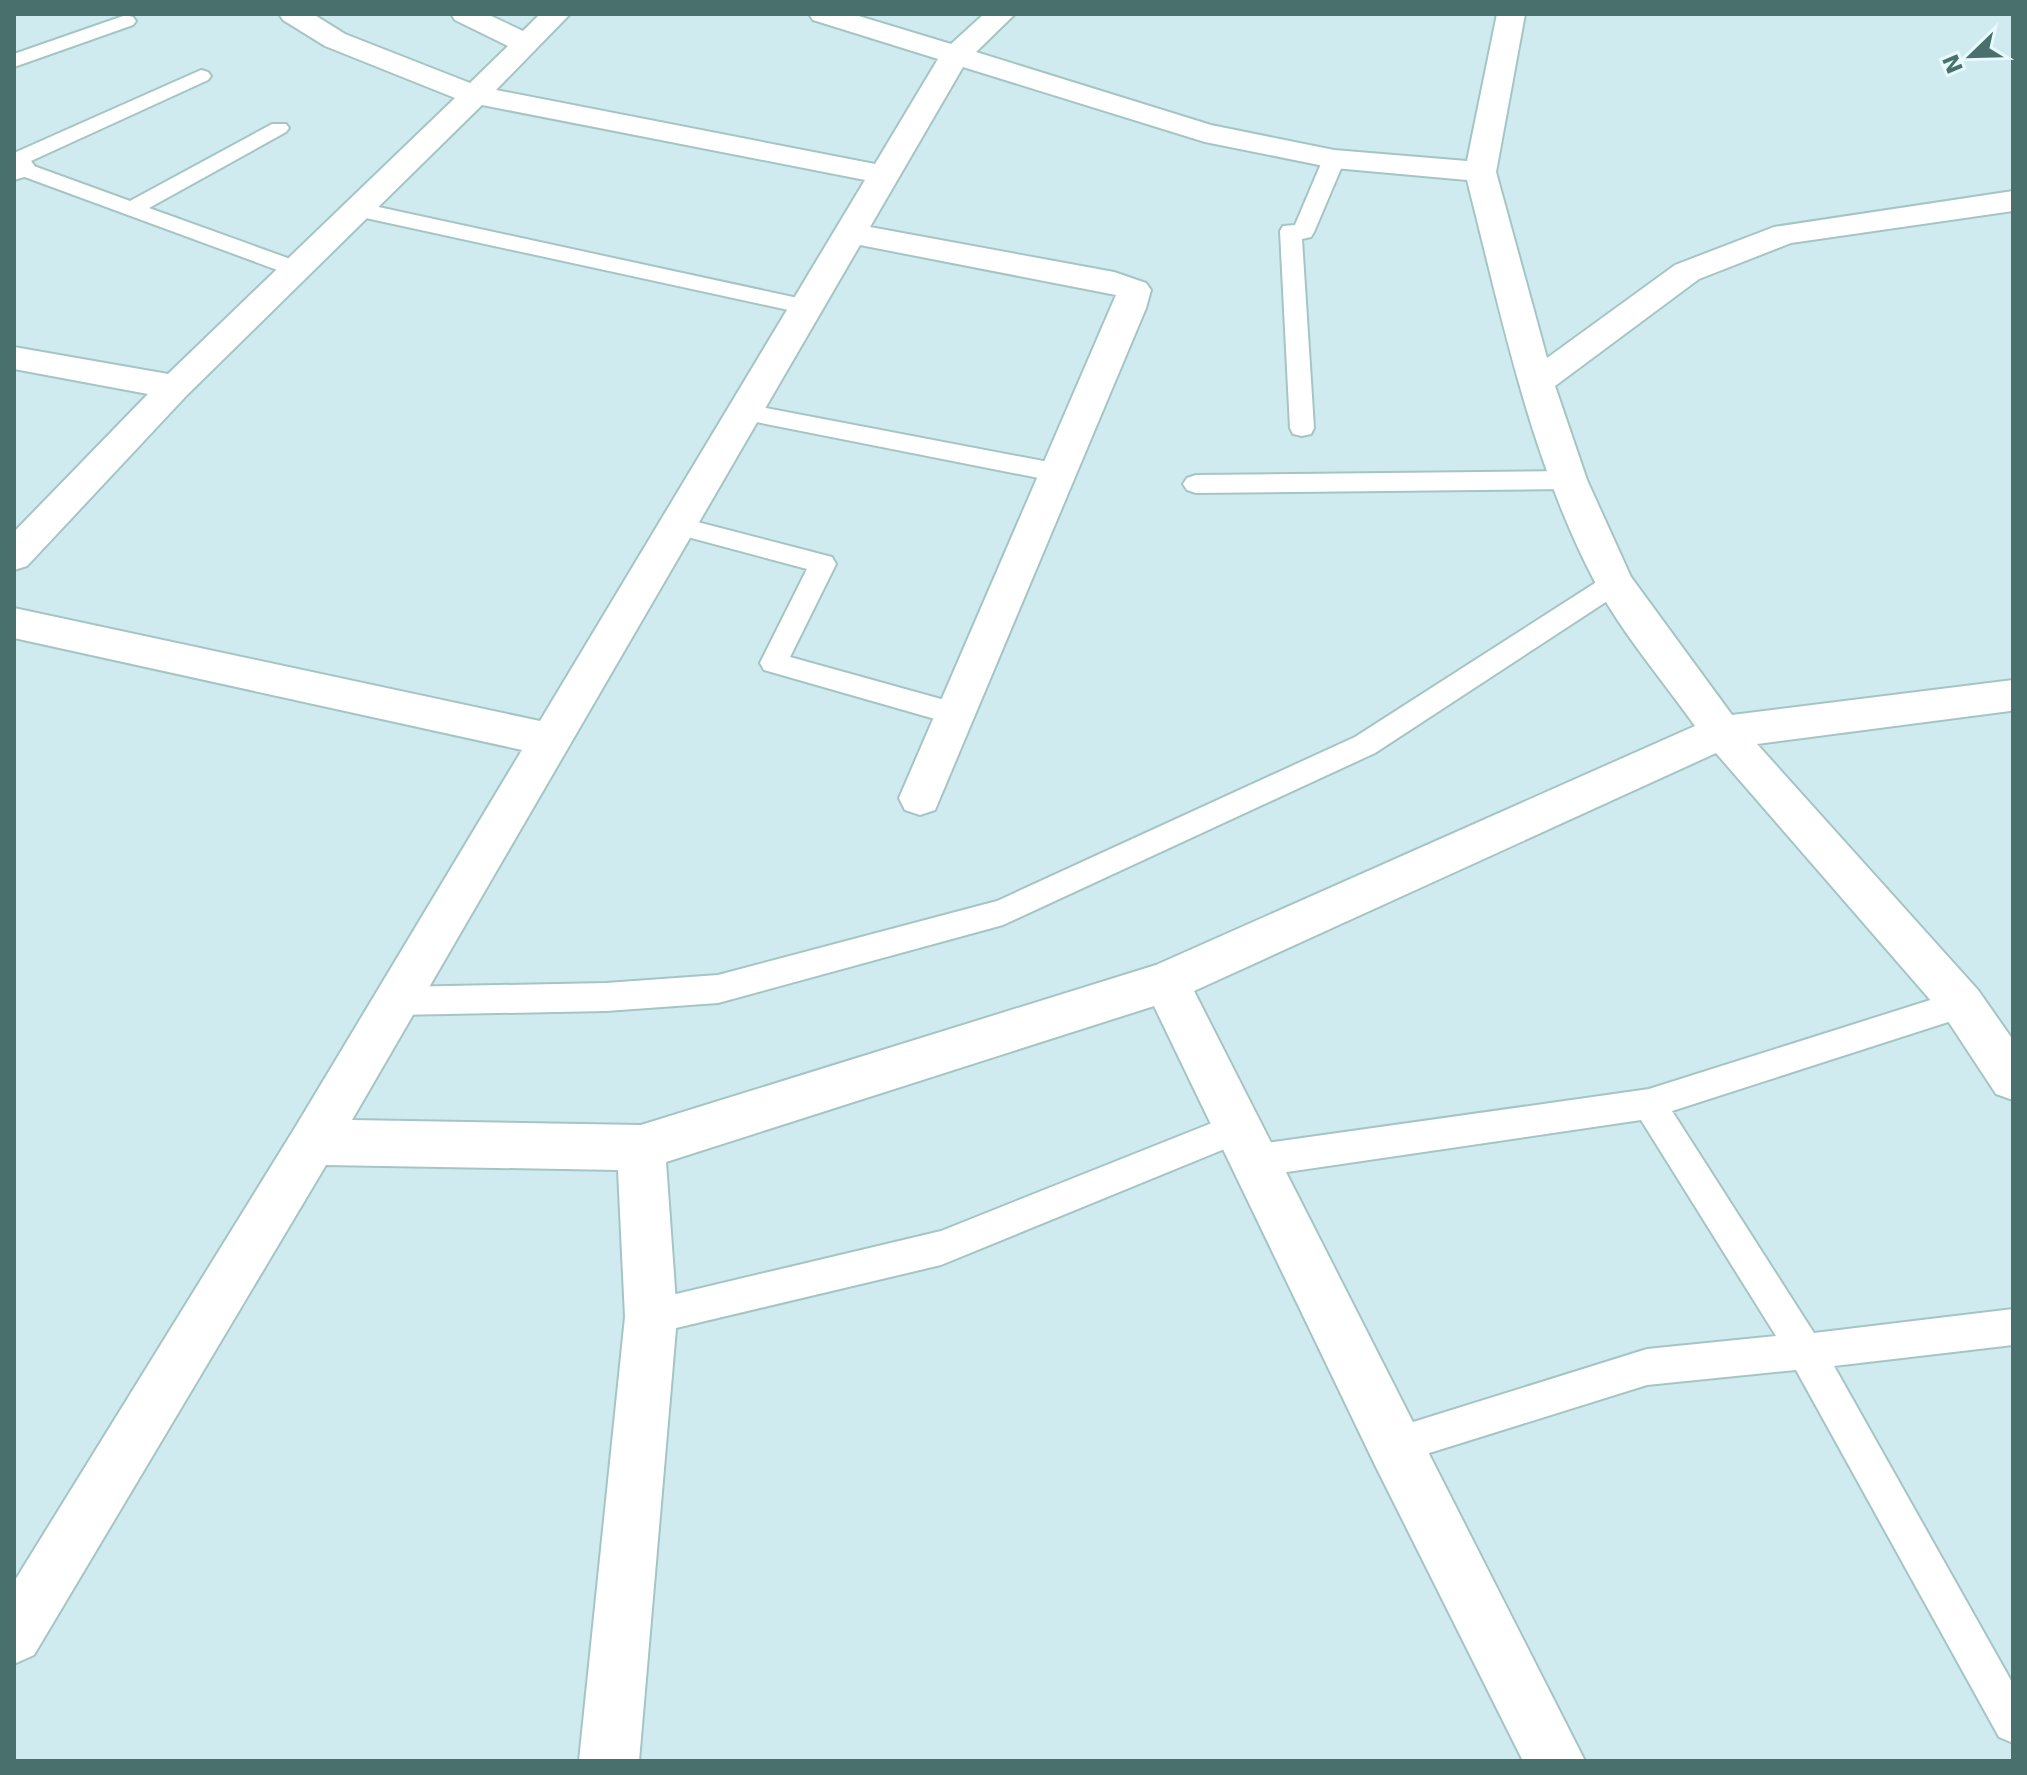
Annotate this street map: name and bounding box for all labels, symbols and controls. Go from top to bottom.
north arrow [1931,16,2011,96]
text: N [1938,50,1968,77]

